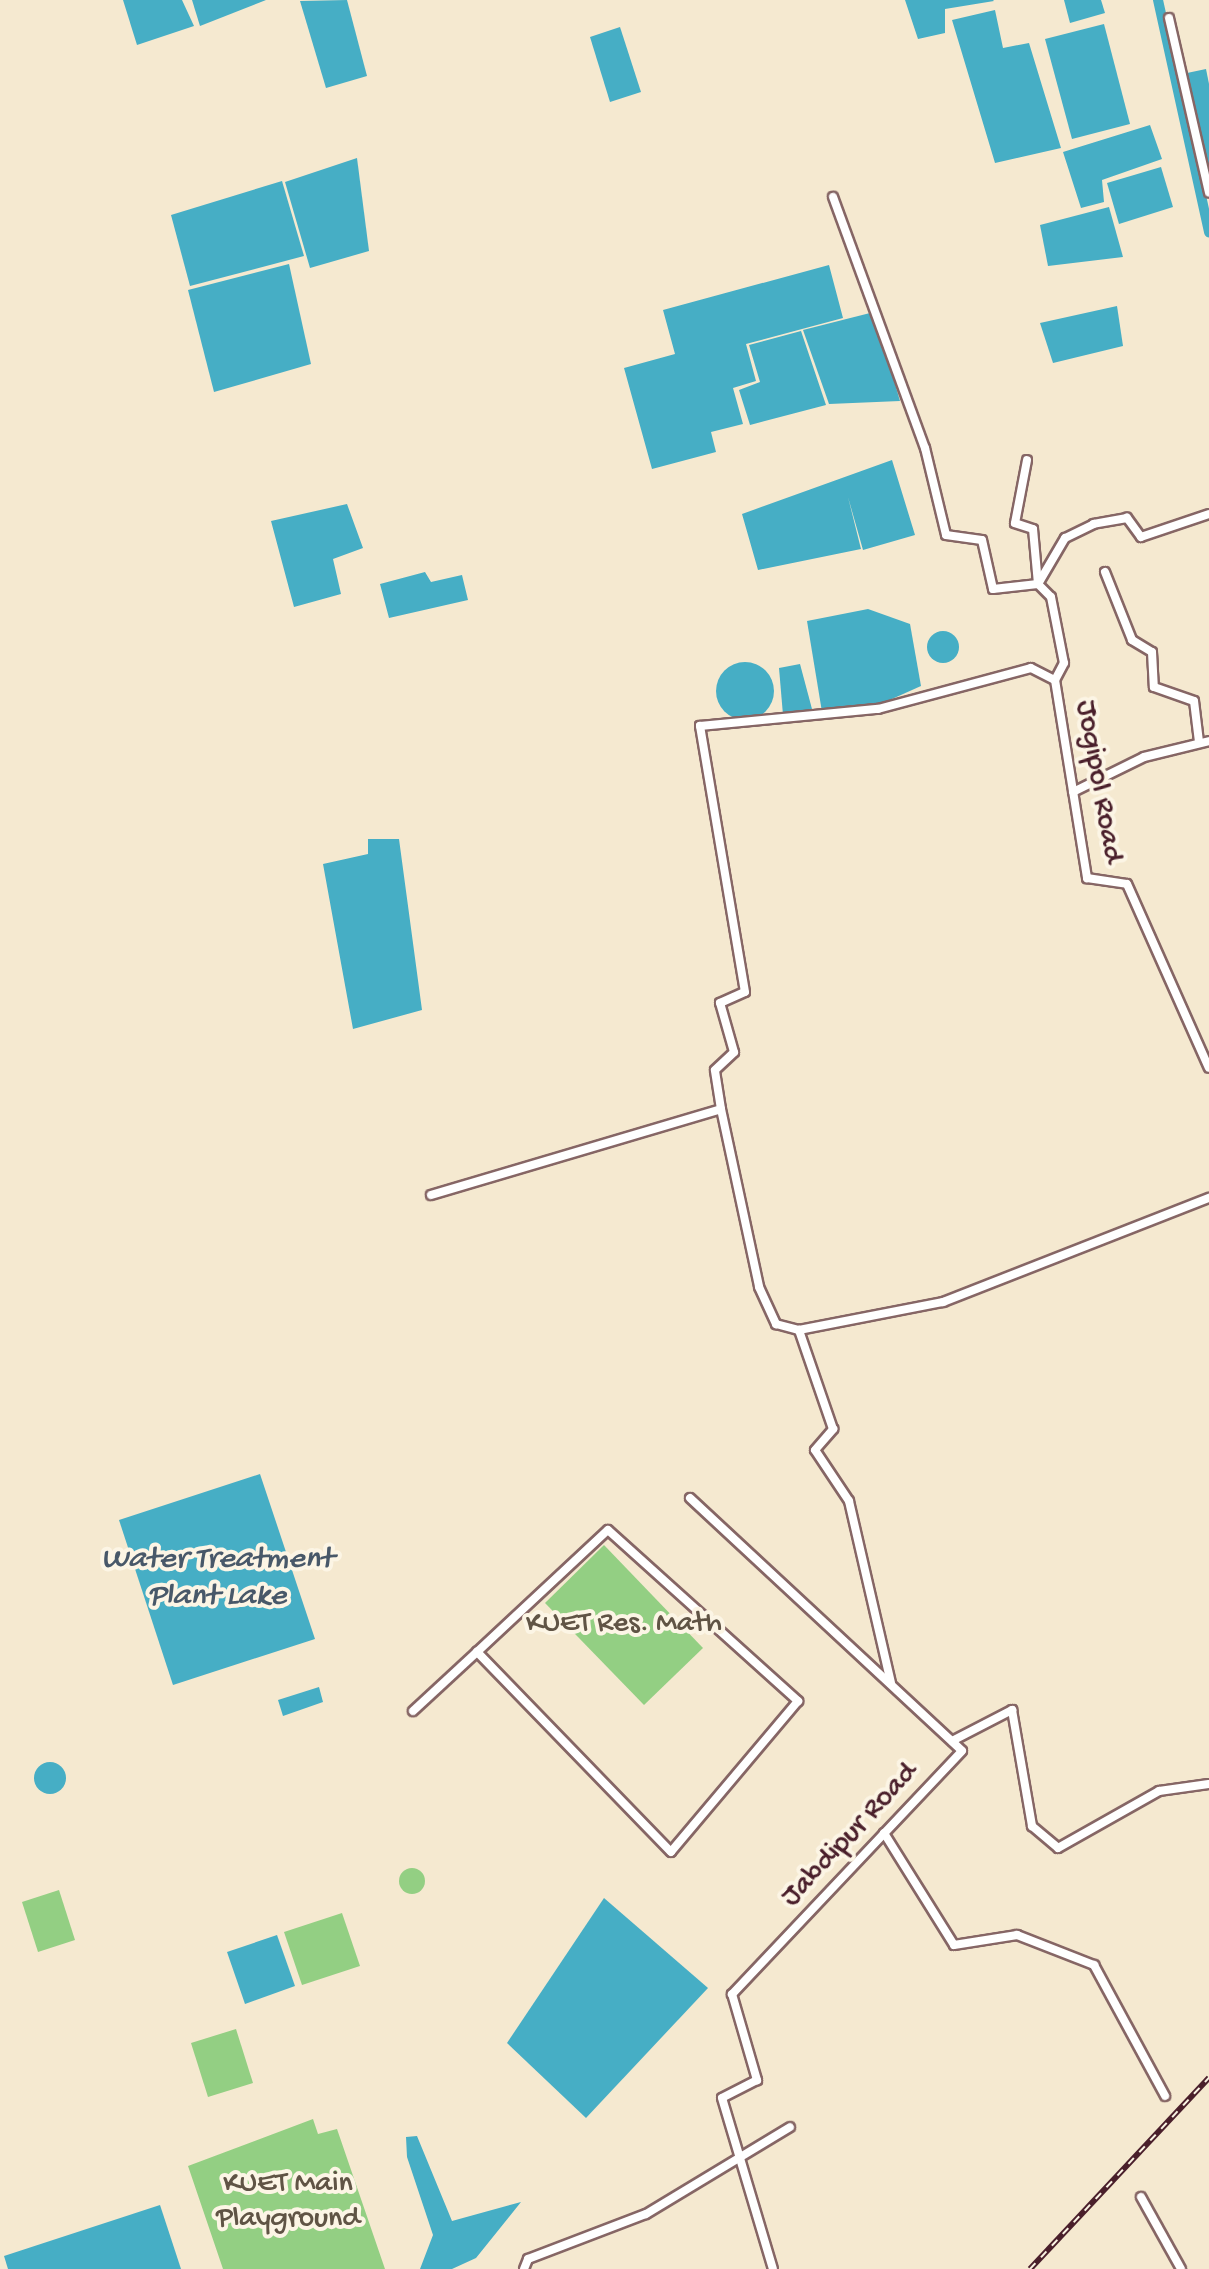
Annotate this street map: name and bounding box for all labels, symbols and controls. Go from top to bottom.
street label: Jogipol Road [1065,698,1129,866]
water label: Water Treatment Plant Lake [101,1542,333,1617]
park label: KUET Res. Math [526,1607,722,1643]
street label: Jabdipur Road [775,1756,927,1916]
park label: KUET Main Playground [216,2167,360,2238]

